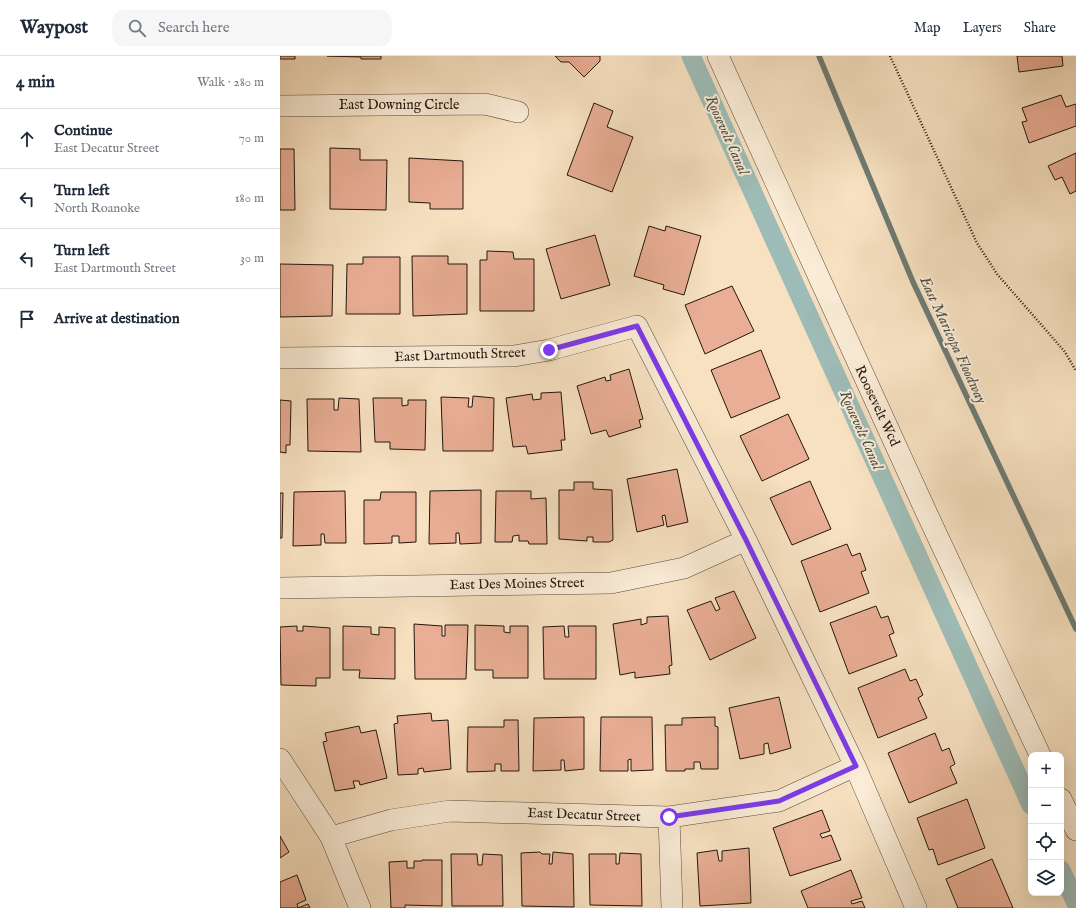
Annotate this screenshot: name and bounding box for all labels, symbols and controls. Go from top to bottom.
search box [112,10,392,46]
text: Waypost [20,16,88,40]
icon: search [126,17,148,39]
text: Search here [158,18,230,37]
text: Map [914,19,941,37]
text: Layers [963,19,1002,37]
text: Share [1024,19,1056,37]
text: 4 min [16,72,55,93]
text: Walk · 280 m [197,74,264,91]
water label: Roosevelt Canal [701,92,754,179]
street label: East Downing Circle [339,96,460,114]
text: Continue [54,121,112,140]
icon: ahead [16,128,38,150]
text: 70 m [239,130,264,147]
text: East Decatur Street [54,140,159,157]
text: Turn left [54,181,110,200]
icon: left [16,188,38,210]
text: 180 m [235,190,264,207]
text: North Roanoke [54,200,140,217]
text: Turn left [54,241,110,260]
icon: left [16,248,38,270]
text: 30 m [240,250,264,267]
text: East Dartmouth Street [54,260,176,277]
water label: East Maricopa Floodway [915,273,991,407]
icon: arrive [16,308,38,330]
text: Arrive at destination [54,309,180,328]
route end [540,341,558,359]
street label: East Dartmouth Street [394,344,526,366]
street label: Roosevelt Wcd [850,363,904,450]
water label: Roosevelt Canal [835,387,888,474]
street label: East Des Moines Street [449,574,585,594]
map controls [1028,752,1064,896]
button: + [1028,752,1064,788]
button: − [1028,788,1064,824]
street label: East Decatur Street [527,804,641,826]
route start [660,808,678,826]
button: locate [1028,824,1064,860]
button: layers [1028,860,1064,896]

